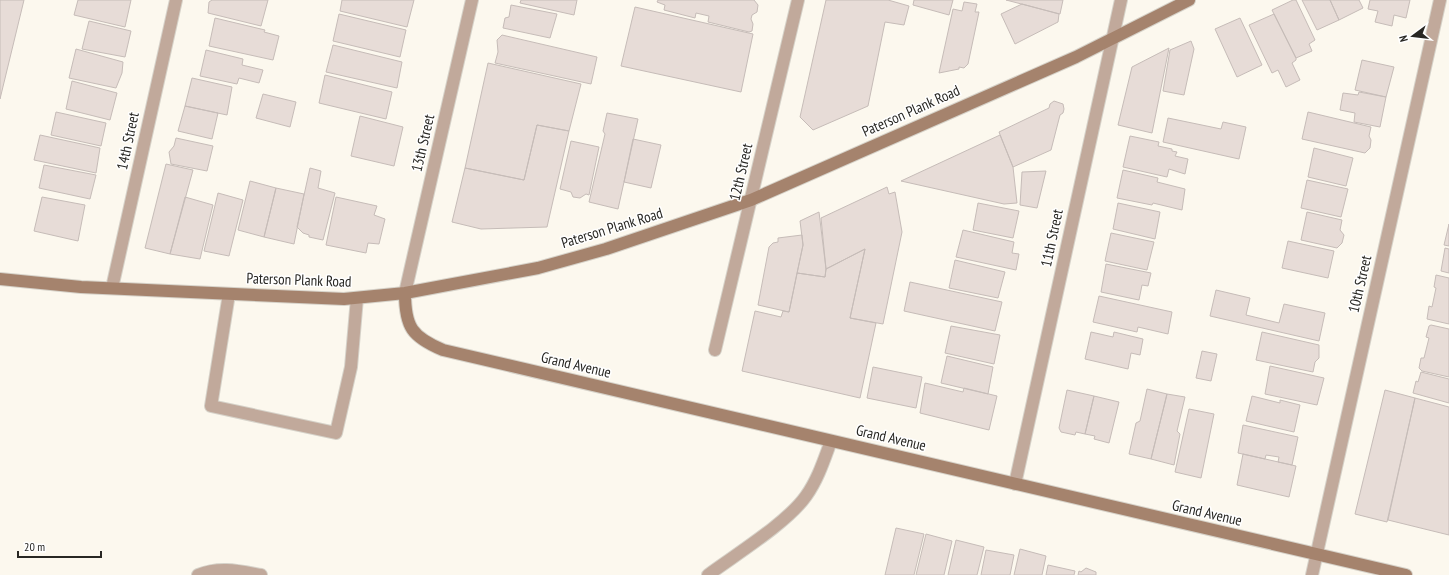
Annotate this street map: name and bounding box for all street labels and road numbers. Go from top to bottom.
street label: Paterson Plank Road [859,80,963,141]
street label: 14th Street [112,110,143,171]
street label: 13th Street [407,112,438,174]
street label: 12th Street [725,141,756,203]
street label: Paterson Plank Road [559,203,665,252]
street label: 11th Street [1036,207,1067,268]
street label: 10th Street [1344,253,1375,315]
street label: Paterson Plank Road [246,268,352,291]
street label: Grand Avenue [539,347,613,382]
street label: Grand Avenue [854,420,928,455]
street label: Grand Avenue [1170,495,1244,530]

